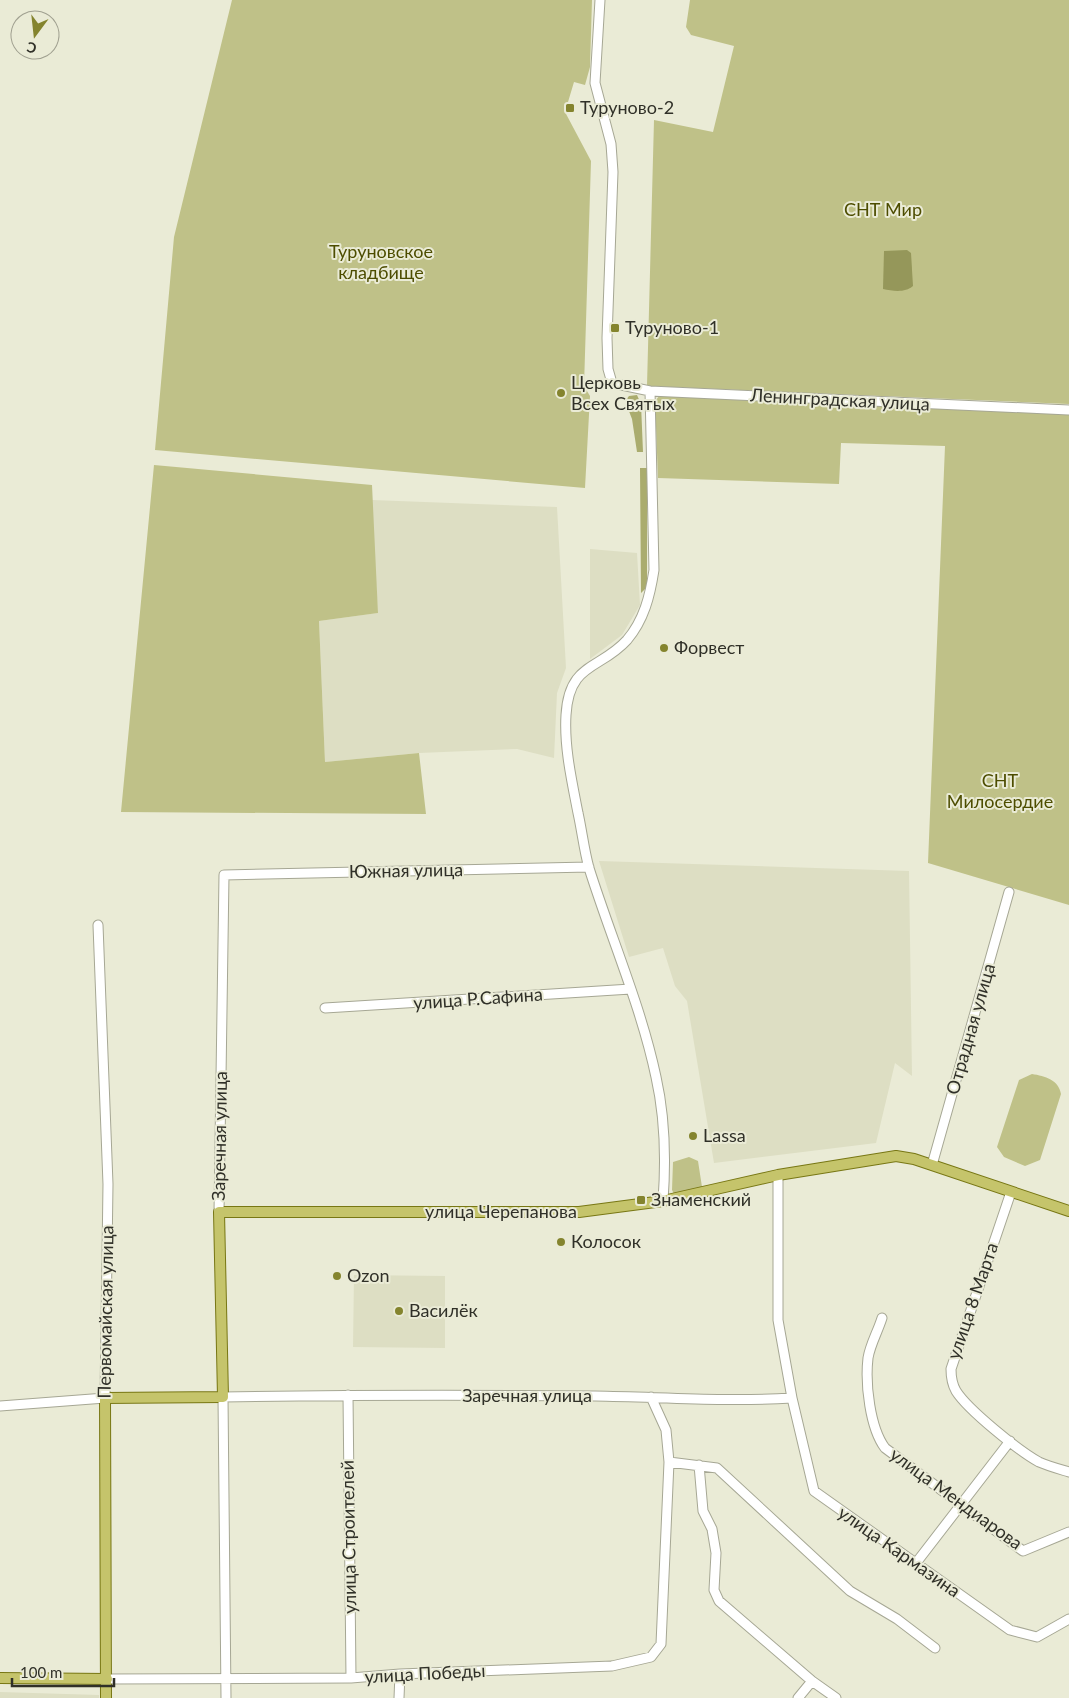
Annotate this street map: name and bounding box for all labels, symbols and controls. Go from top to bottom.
north arrow [10,10,60,60]
text: С [24,38,38,57]
place label: Туруново-2 [580,96,674,118]
marker: Туруново-2 [564,102,576,114]
park label: СНТ Мир [844,198,922,220]
park label: Туруновское кладбище [329,240,433,283]
place label: Туруново-1 [625,316,719,338]
marker: Туруново-1 [609,322,621,334]
place label: Церковь Всех Святых [571,371,675,414]
street label: Ленинградская улица [749,383,930,415]
marker: Церковь Всех Святых [555,387,567,399]
place label: Форвест [674,636,744,658]
marker: Форвест [658,642,670,654]
park label: СНТ Милосердие [947,769,1053,812]
street label: Южная улица [349,858,463,882]
street label: Отрадная улица [941,961,999,1097]
street label: улица Р.Сафина [412,983,543,1014]
street label: Заречная улица [207,1071,231,1201]
place label: Lassa [703,1124,746,1146]
marker: Lassa [687,1130,699,1142]
place label: Знаменский [651,1188,751,1210]
marker: Знаменский [635,1194,647,1206]
street label: улица Черепанова [425,1200,577,1222]
street label: Первомайская улица [92,1225,118,1399]
place label: Колосок [571,1230,642,1252]
marker: Колосок [555,1236,567,1248]
street label: улица 8 Марта [942,1239,1002,1362]
place label: Ozon [347,1264,389,1286]
marker: Ozon [331,1270,343,1282]
place label: Василёк [409,1299,478,1321]
marker: Василёк [393,1305,405,1317]
street label: Заречная улица [462,1384,592,1406]
street label: улица Мендиарова [886,1443,1027,1554]
street label: улица Строителей [336,1460,360,1614]
street label: улица Кармазина [834,1501,965,1601]
scale bar [12,1656,115,1688]
street label: улица Победы [364,1659,486,1687]
text: 100 m [20,1663,62,1681]

